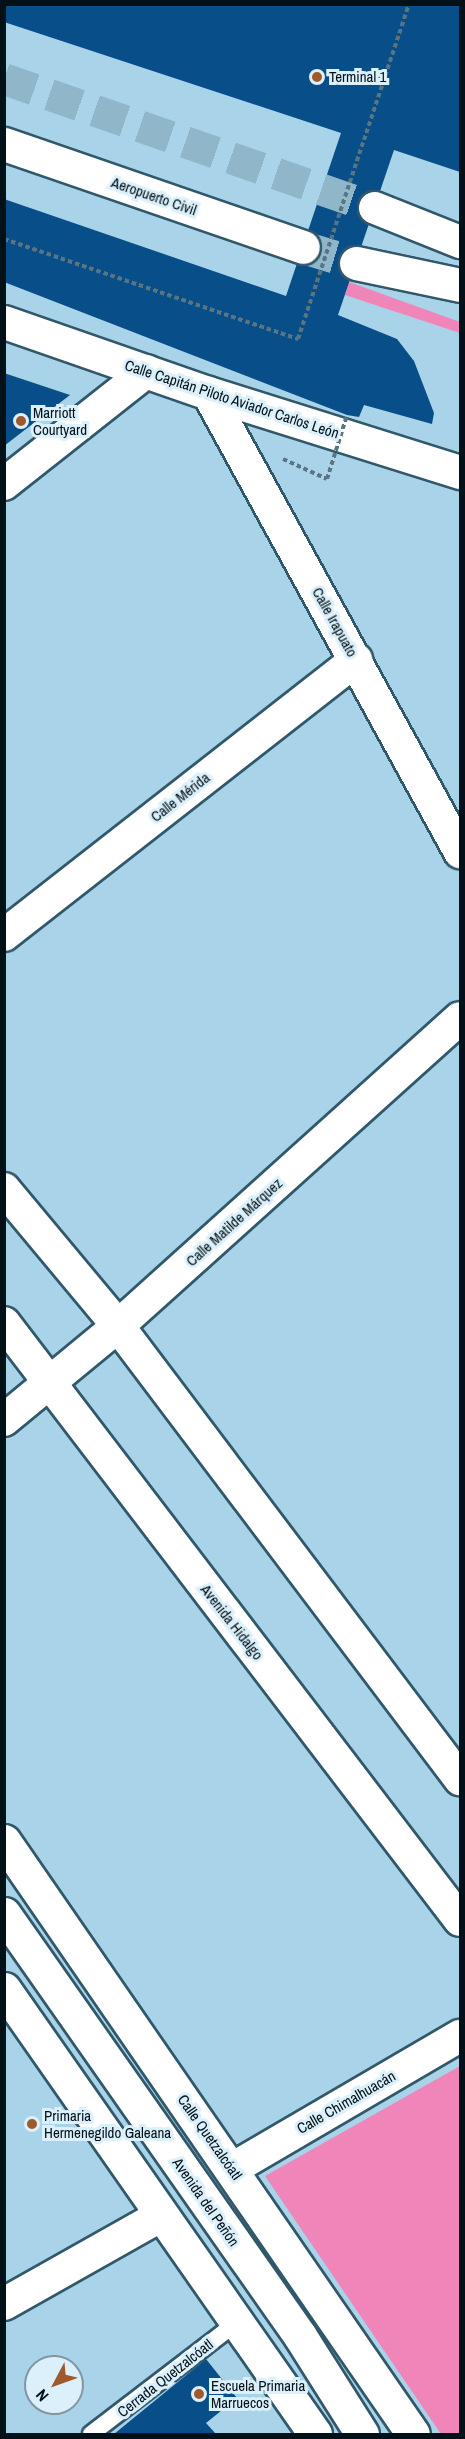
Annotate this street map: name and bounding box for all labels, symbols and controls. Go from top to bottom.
place label: Terminal 1 [329,68,386,86]
marker: Terminal 1 [310,70,324,84]
street label: Aeropuerto Civil [109,173,199,219]
street label: Calle Capitán Piloto Aviador Carlos León [122,356,342,442]
place label: Marriott Courtyard [33,403,87,438]
marker: Marriott Courtyard [14,414,28,428]
street label: Calle Irapuato [309,584,361,660]
street label: Calle Mérida [147,768,213,826]
street label: Calle Matilde Márquez [182,1174,286,1270]
street label: Avenida Hidalgo [197,1581,267,1663]
street label: Calle Chimalhuacán [294,2067,398,2137]
street label: Calle Quetzalcóatl [174,2091,246,2183]
place label: Primaria Hermenegildo Galeana [44,2106,171,2141]
marker: Primaria Hermenegildo Galeana [25,2117,39,2131]
street label: Avenida del Peñón [169,2154,243,2250]
street label: Cerrada Quetzalcóatl [114,2335,216,2421]
north arrow [24,2355,84,2415]
place label: Escuela Primaria Marruecos [211,2376,305,2411]
text: N [31,2385,53,2406]
marker: Escuela Primaria Marruecos [192,2387,206,2401]

